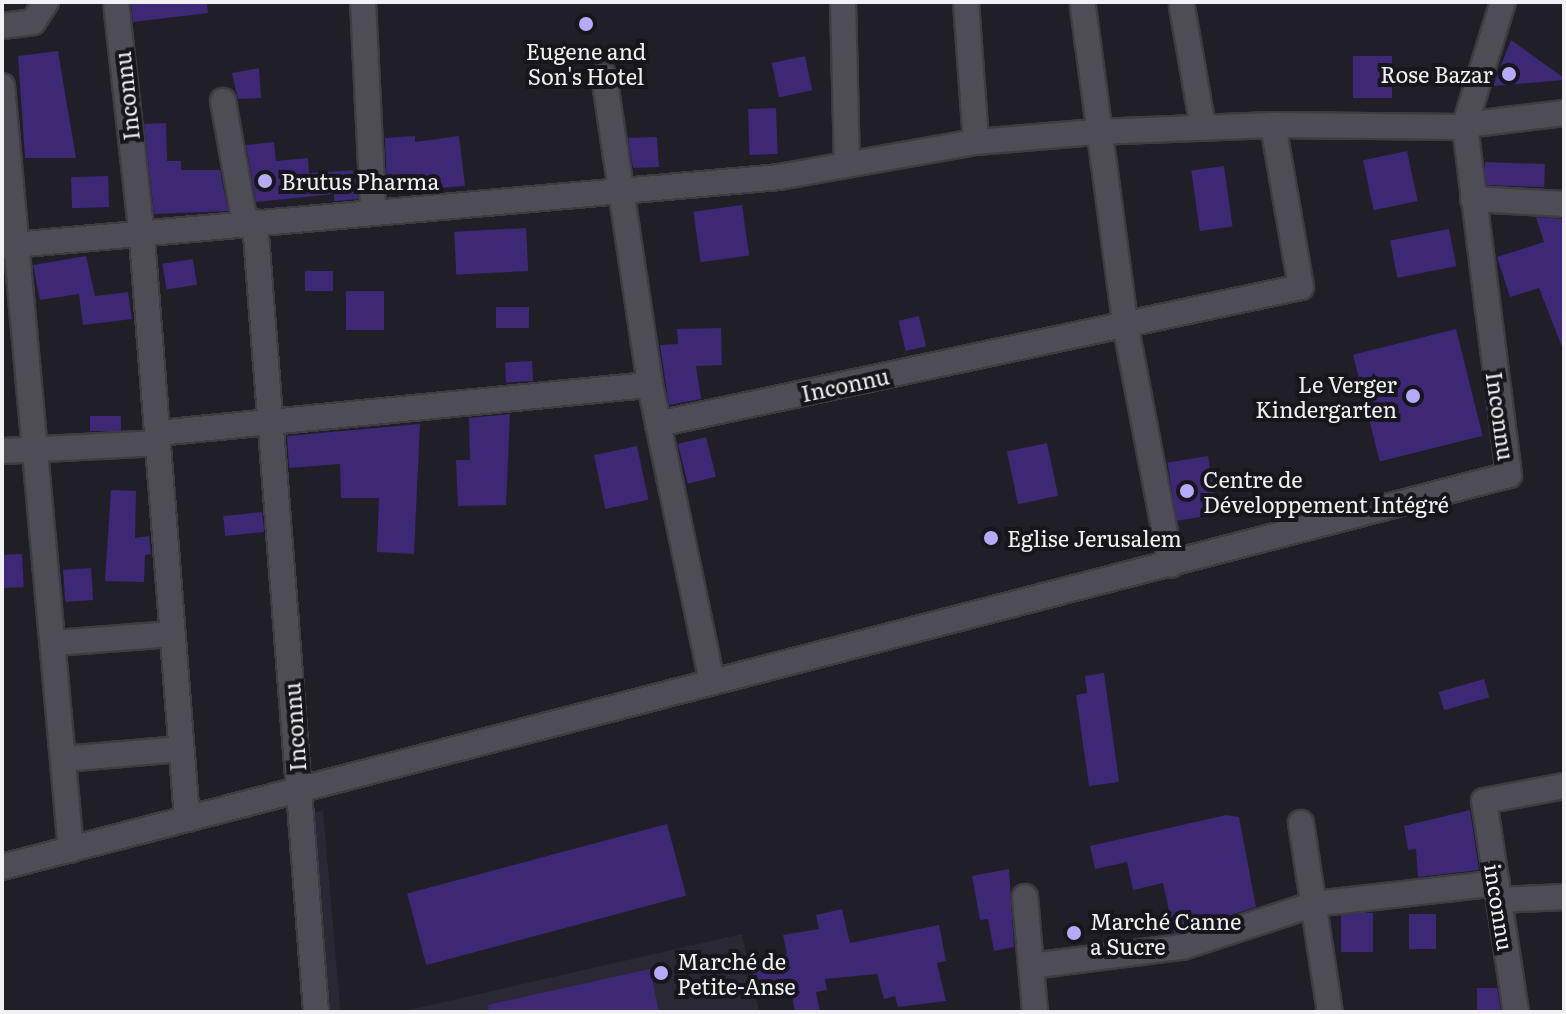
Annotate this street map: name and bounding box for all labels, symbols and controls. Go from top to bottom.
marker: Eugene and Son's Hotel [577,15,595,33]
place label: Eugene and Son's Hotel [526,37,646,88]
street label: Inconnu [108,50,144,142]
place label: Rose Bazar [1380,61,1493,87]
marker: Rose Bazar [1500,65,1518,83]
place label: Brutus Pharma [281,168,439,194]
marker: Brutus Pharma [256,172,274,190]
street label: Inconnu [799,362,891,406]
place label: Le Verger Kindergarten [1255,370,1397,422]
street label: Inconnu [1482,370,1520,462]
marker: Le Verger Kindergarten [1404,387,1422,405]
place label: Centre de Développement Intégré [1203,465,1449,516]
marker: Centre de Développement Intégré [1178,482,1196,500]
place label: Eglise Jerusalem [1007,525,1182,551]
marker: Eglise Jerusalem [982,529,1000,547]
street label: Inconnu [278,682,310,772]
street label: inconnu [1480,862,1520,952]
place label: Marché Canne a Sucre [1090,907,1242,958]
marker: Marché Canne a Sucre [1065,924,1083,942]
place label: Marché de Petite-Anse [677,947,796,998]
marker: Marché de Petite-Anse [652,964,670,982]

